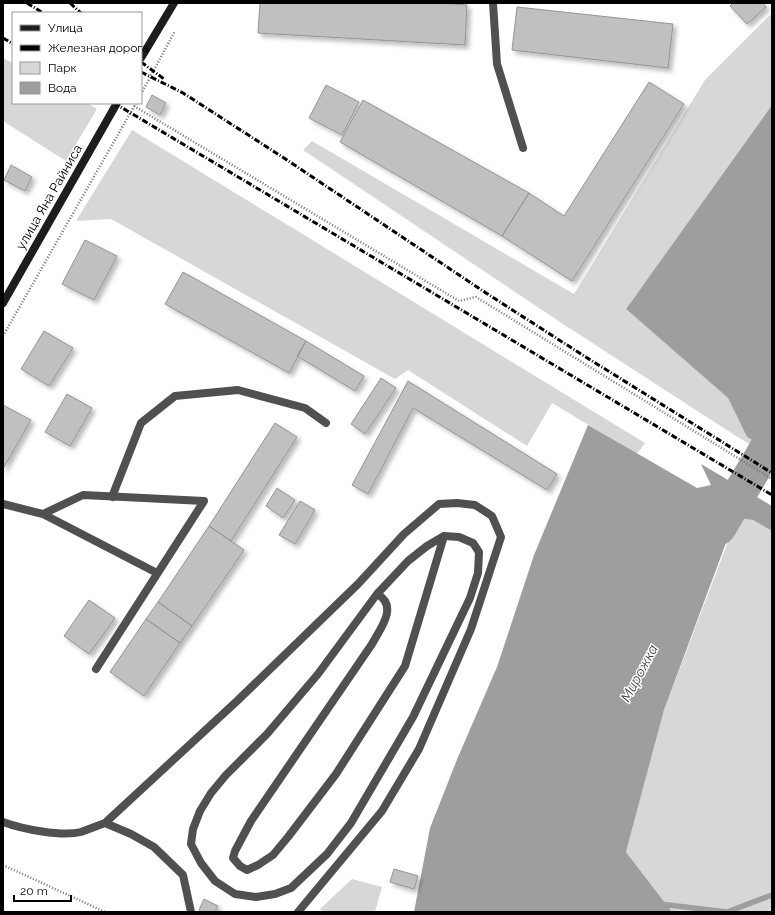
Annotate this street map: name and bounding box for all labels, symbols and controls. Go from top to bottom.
legend [12,12,142,104]
text: Улица [48,21,83,35]
text: Железная дорога [48,41,149,55]
text: Парк [48,61,77,75]
text: Вода [48,81,77,95]
street label: улица Яна Райниса [13,142,85,252]
water label: Мирожка [617,642,661,704]
scale bar [14,877,71,903]
text: 20 m [20,884,48,898]

